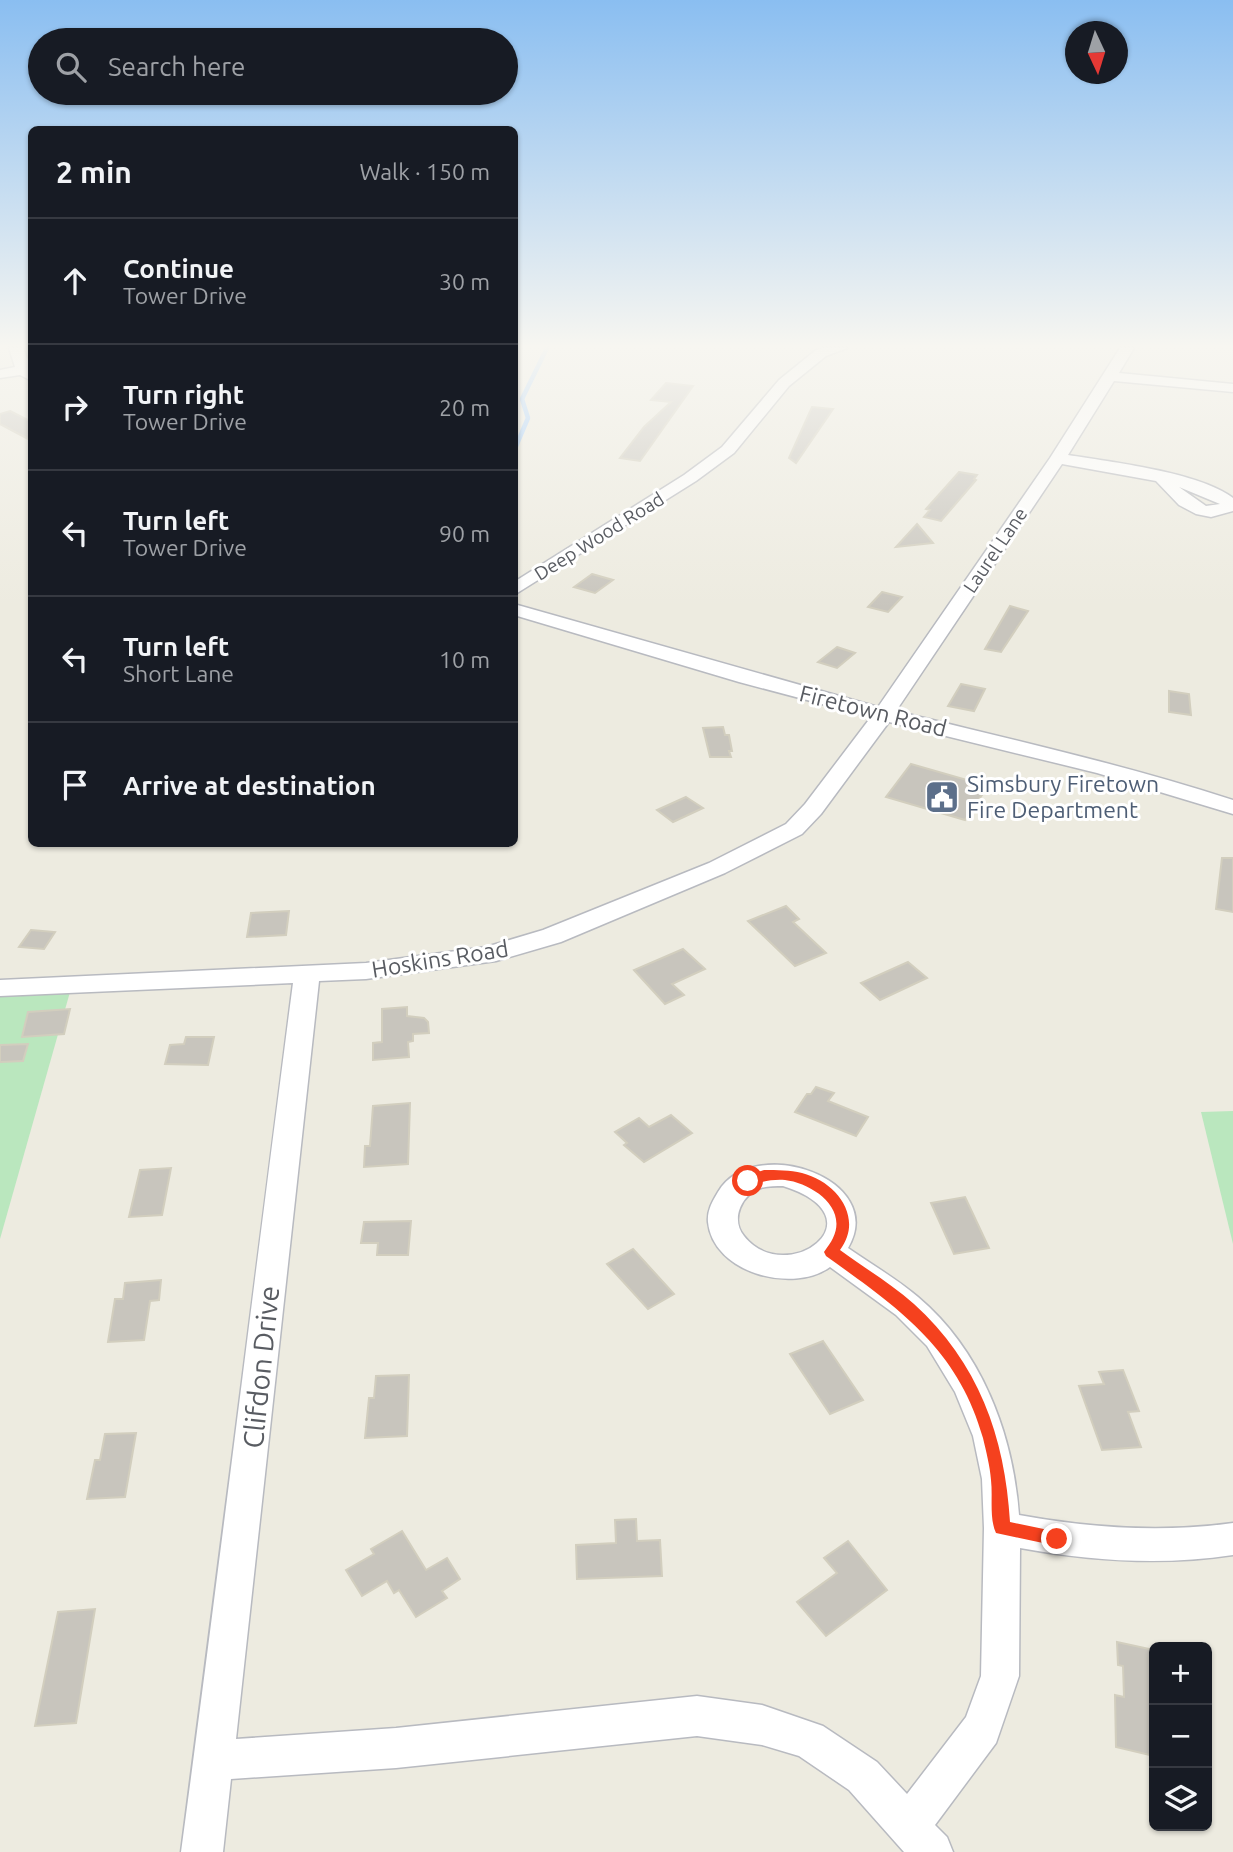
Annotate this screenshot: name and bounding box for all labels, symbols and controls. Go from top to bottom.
north arrow [1065,21,1128,84]
search box [28,28,518,105]
icon: search [52,48,90,86]
text: Search here [108,52,245,81]
text: 2 min [56,155,132,189]
text: Walk · 150 m [359,159,490,184]
text: Continue [123,254,234,283]
icon: ahead [56,262,94,300]
text: 30 m [439,269,490,294]
text: Tower Drive [123,283,247,308]
text: Turn right [123,380,244,409]
icon: right [56,388,94,426]
text: 20 m [439,395,490,420]
text: Tower Drive [123,409,247,434]
street label: Deep Wood Road [530,487,668,585]
street label: Laurel Lane [958,503,1032,597]
text: Turn left [123,506,229,535]
icon: left [56,514,94,552]
text: 90 m [439,521,490,546]
text: Tower Drive [123,535,247,560]
text: Turn left [123,632,229,661]
icon: left [56,640,94,678]
text: 10 m [439,647,490,672]
text: Short Lane [123,661,234,686]
street label: Firetown Road [797,680,949,741]
icon: arrive [56,766,94,804]
text: Arrive at destination [123,771,376,800]
place label: Simsbury Firetown Fire Department [967,771,1159,822]
public building icon: Simsbury Firetown Fire Department [923,778,961,816]
street label: Hoskins Road [370,935,510,982]
route start [732,1165,763,1196]
street label: Clifdon Drive [237,1284,284,1450]
route end [1041,1523,1072,1554]
map controls [1149,1642,1212,1831]
button: + [1149,1642,1212,1705]
button: − [1149,1705,1212,1768]
button: layers [1149,1768,1212,1831]

